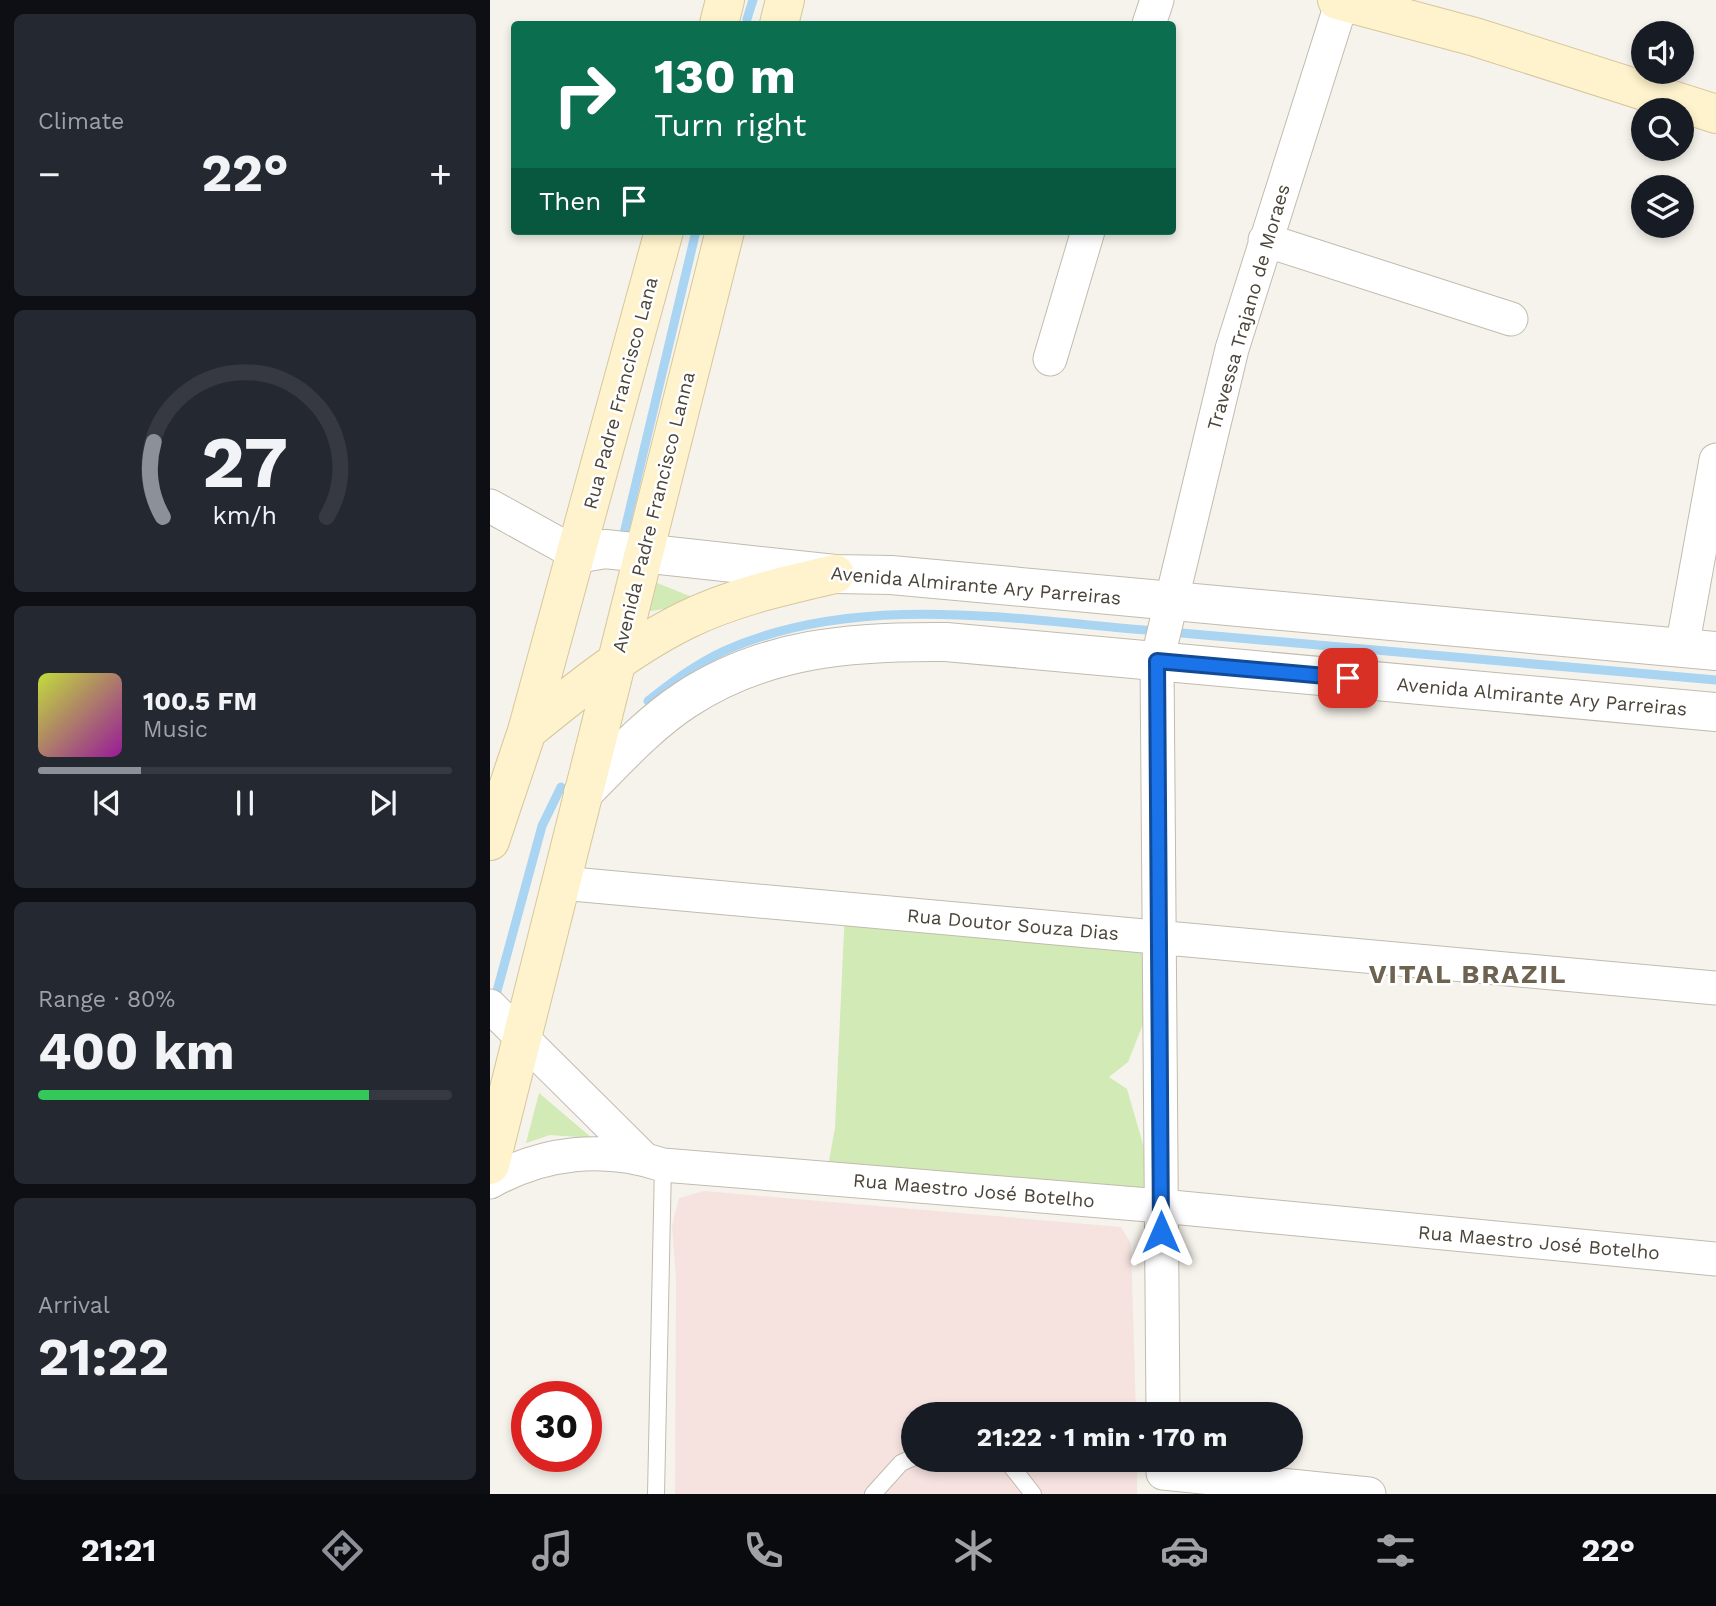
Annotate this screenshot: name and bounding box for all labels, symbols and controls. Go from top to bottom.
map controls [1631,21,1694,238]
button: sound [1631,21,1694,84]
text: 130 m [654,47,796,105]
icon: right [539,49,630,140]
button: search [1631,98,1694,161]
text: Turn right [654,106,806,144]
text: Climate [38,108,124,135]
text: 22° [201,143,289,204]
text: − [38,152,61,196]
text: + [429,152,452,196]
button: layers [1631,175,1694,238]
street label: Travessa Trajano de Moraes [1202,181,1295,433]
icon: arrive [615,182,653,220]
text: Then [539,186,601,216]
street label: Rua Padre Francisco Lana [578,274,663,512]
street label: Avenida Padre Francisco Lanna [607,369,700,655]
text: 27 [202,419,288,505]
text: km/h [213,501,277,530]
street label: Avenida Almirante Ary Parreiras [830,561,1122,610]
pin [1318,648,1378,708]
icon: arrive [1329,659,1367,697]
street label: Avenida Almirante Ary Parreiras [1396,672,1688,721]
text: 100.5 FM [143,686,257,716]
text: Music [143,716,208,743]
icon: previous [88,784,126,822]
icon: pause [226,784,264,822]
icon: next [364,784,402,822]
street label: Rua Doutor Souza Dias [906,904,1120,945]
district label: VITAL BRAZIL [1369,959,1567,989]
text: Range · 80% [38,986,175,1013]
text: 400 km [38,1021,235,1082]
street label: Rua Maestro José Botelho [852,1168,1096,1213]
position arrow [1124,1195,1198,1269]
street label: Rua Maestro José Botelho [1417,1220,1661,1265]
text: Arrival [38,1292,110,1319]
text: 21:22 [38,1327,169,1388]
speed limit sign: 30 [511,1381,602,1472]
text: 21:22 · 1 min · 170 m [977,1422,1227,1452]
icon: directions [318,1526,367,1575]
icon: music [528,1526,577,1575]
icon: phone [739,1526,788,1575]
icon: climate [949,1526,998,1575]
icon: car [1160,1526,1209,1575]
icon: filters [1371,1526,1420,1575]
text: 21:21 [81,1531,156,1569]
text: 22° [1581,1531,1635,1569]

